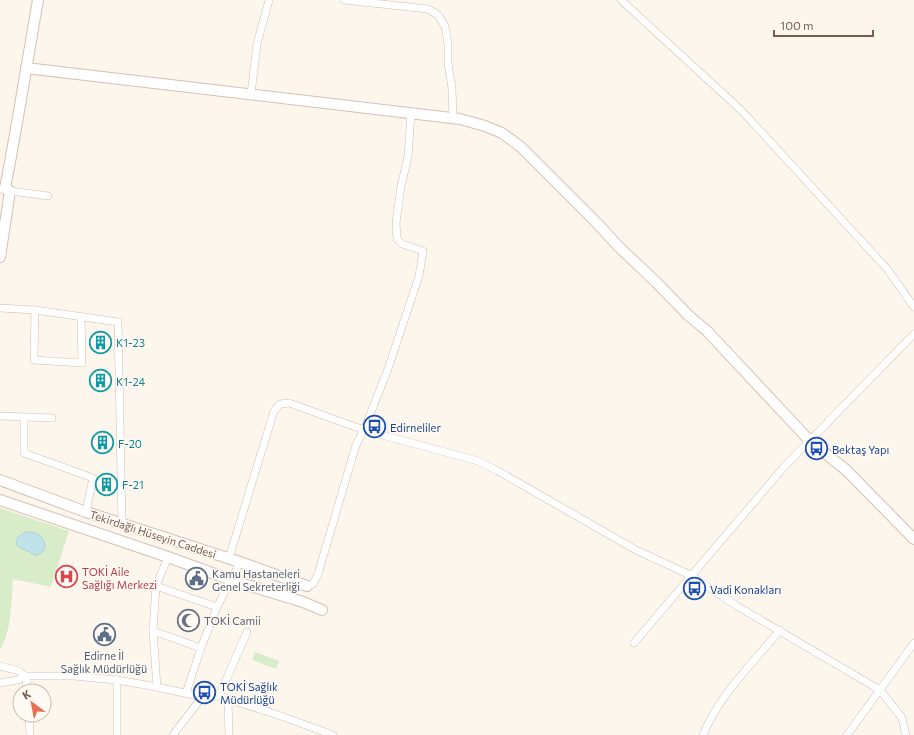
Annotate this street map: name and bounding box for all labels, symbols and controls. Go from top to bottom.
scale bar [774,12,873,38]
text: 100 m [780,18,814,32]
building icon: K1-23 [88,329,114,355]
place label: K1-23 [116,336,145,349]
building icon: K1-24 [87,368,113,394]
place label: K1-24 [116,375,145,388]
bus stop icon: Edirneliler [362,414,388,440]
place label: Edirneliler [390,421,441,434]
building icon: F-20 [89,430,115,456]
bus stop icon: Bektaş Yapı [803,436,829,462]
place label: F-20 [118,437,142,450]
place label: Bektaş Yapı [832,443,889,456]
building icon: F-21 [93,471,119,497]
place label: F-21 [122,478,144,491]
street label: Tekirdağlı Hüseyin Caddesi [88,507,218,561]
hospital icon: TOKİ Aile Sağlığı Merkezi [53,564,79,590]
place label: TOKİ Aile Sağlığı Merkezi [82,564,157,591]
public building icon: Kamu Hastaneleri Genel Sekreterliği [183,566,209,592]
place label: Kamu Hastaneleri Genel Sekreterliği [212,567,300,593]
bus stop icon: Vadi Konakları [681,576,707,602]
place label: Vadi Konakları [710,583,781,596]
mosque icon: TOKİ Camii [176,607,202,633]
place label: TOKİ Camii [204,613,261,627]
public building icon: Edirne İl Sağlık Müdürlüğü [91,622,117,648]
place label: Edirne İl Sağlık Müdürlüğü [61,648,147,675]
bus stop icon: TOKİ Sağlık Müdürlüğü [192,679,218,705]
place label: TOKİ Sağlık Müdürlüğü [220,679,278,706]
north arrow [12,683,52,723]
text: K [20,686,33,702]

